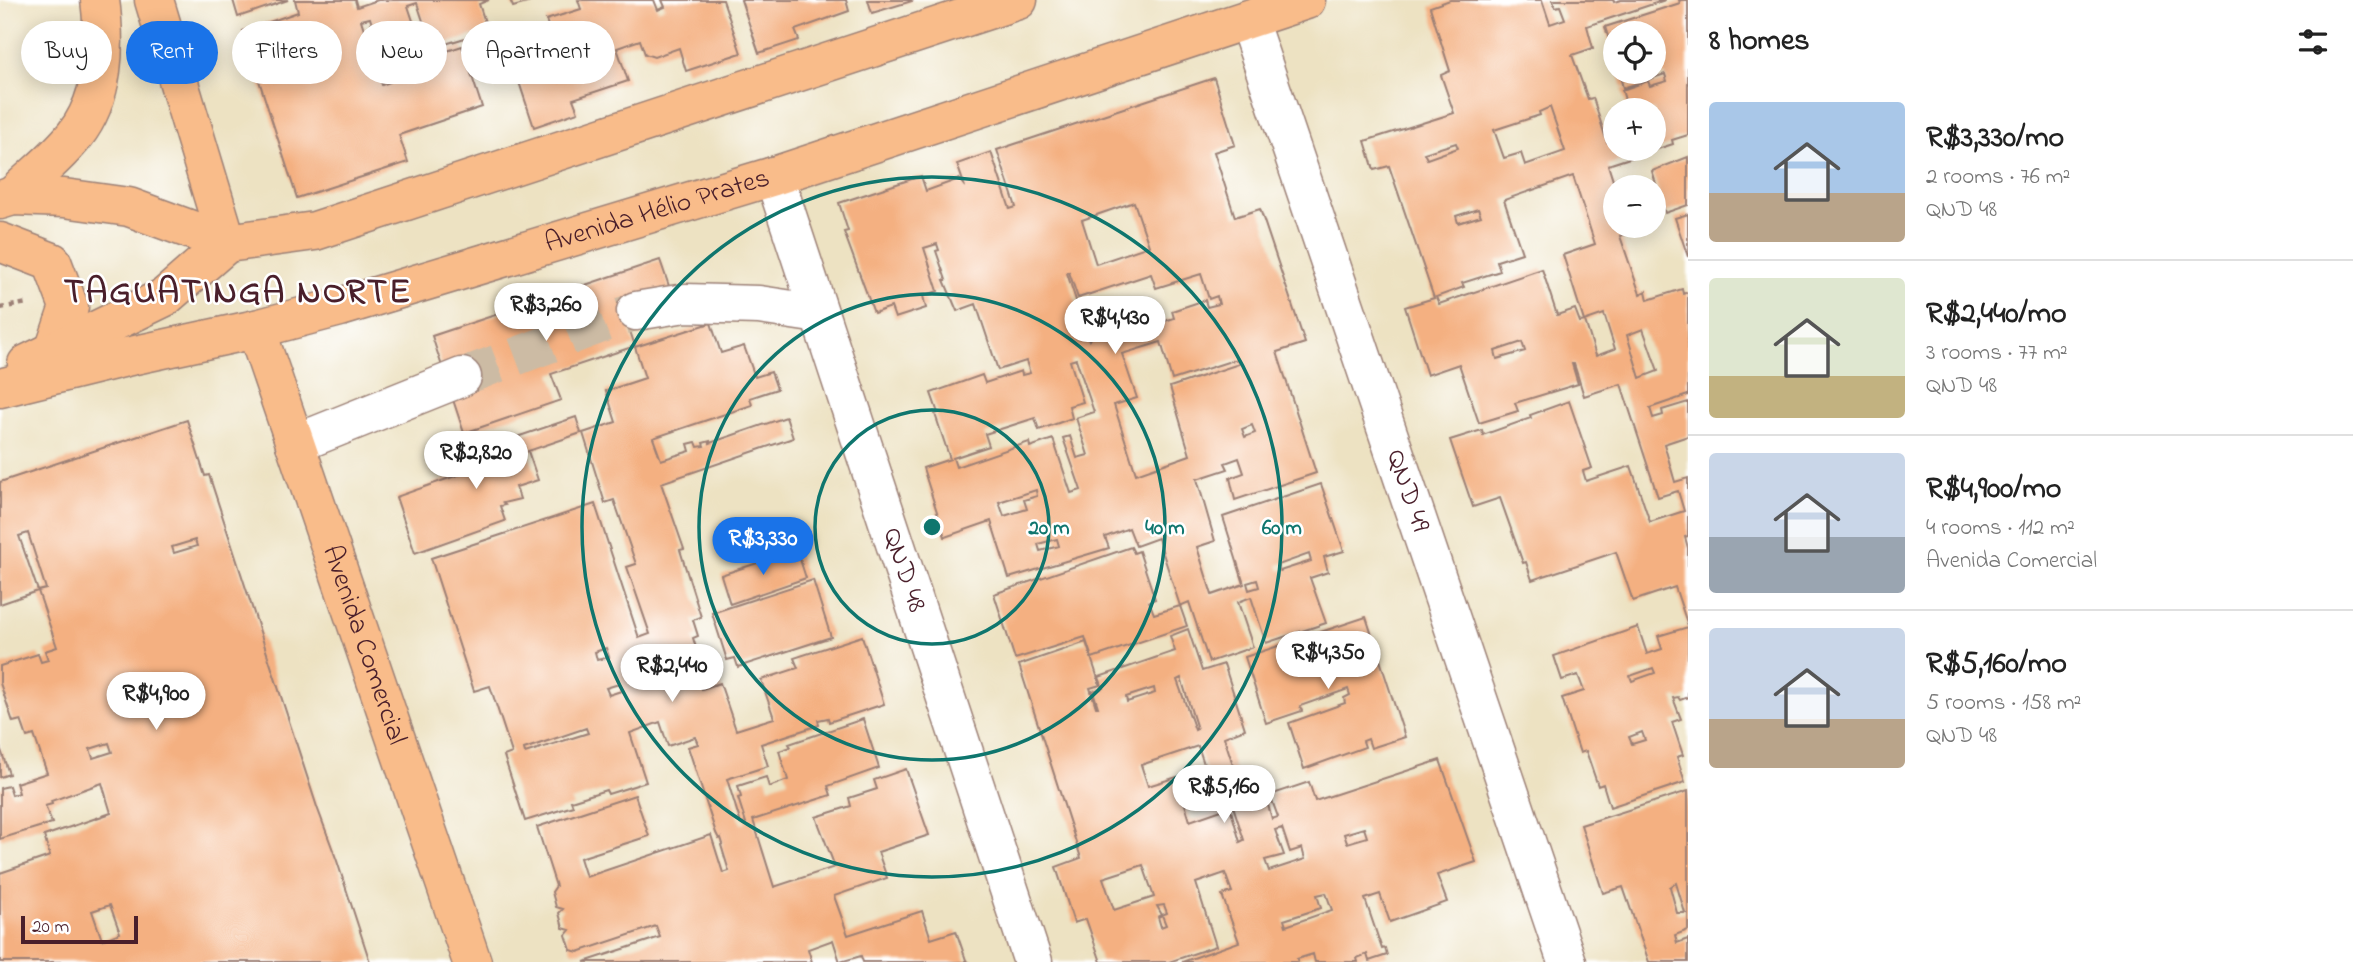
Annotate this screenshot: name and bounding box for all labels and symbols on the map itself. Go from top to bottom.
street label: Avenida Hélio Prates [540,158,775,265]
district label: TAGUATINGA NORTE [64,268,412,319]
pin: R$3,260 [481,284,611,343]
pin: R$4,430 [1050,296,1180,356]
pin: R$2,820 [411,432,541,491]
street label: QND 49 [1374,444,1441,538]
text: 20 m [1027,514,1070,544]
text: 40 m [1145,514,1185,544]
text: 60 m [1262,514,1302,544]
centre of rings [920,515,944,539]
pin: R$3,330 [698,518,828,577]
street label: QND 48 [871,523,937,618]
street label: Avenida Comercial [311,540,417,750]
pin: R$4,350 [1263,632,1393,691]
pin: R$2,440 [607,644,737,704]
pin: R$4,900 [91,672,221,732]
pin: R$5,160 [1159,766,1289,825]
scale bar [21,913,138,945]

